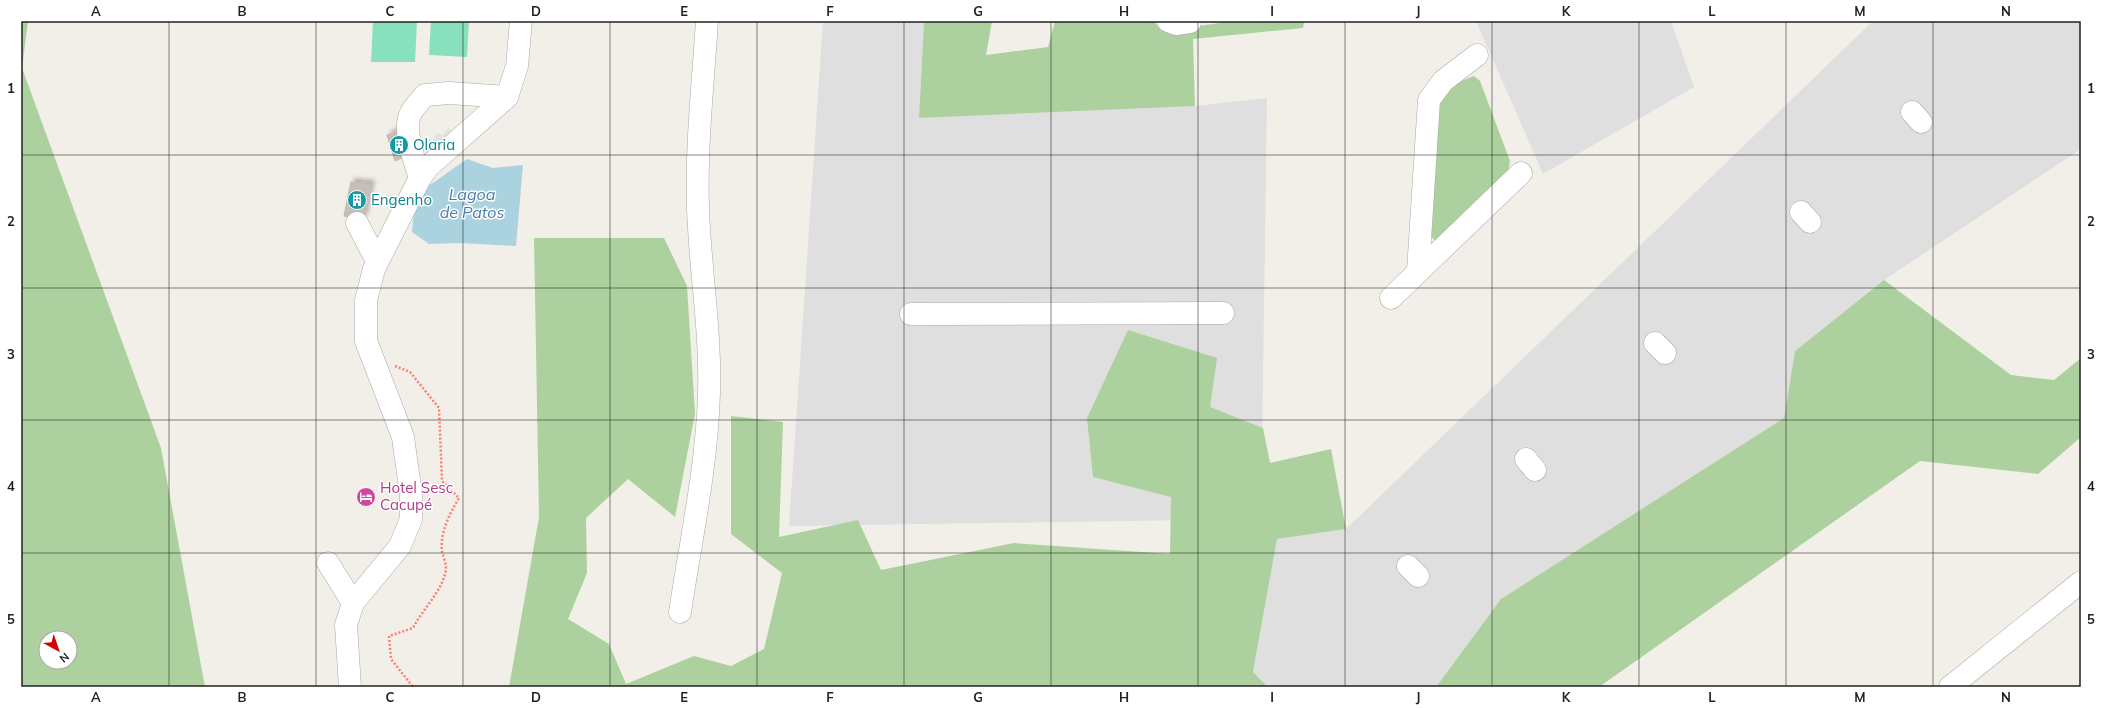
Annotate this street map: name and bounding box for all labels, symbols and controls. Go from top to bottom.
text: A [91,3,101,19]
text: B [238,3,247,19]
text: C [386,3,395,19]
text: D [531,3,541,19]
text: E [680,3,688,19]
text: F [826,3,834,19]
text: G [973,3,983,19]
text: H [1119,3,1129,19]
text: I [1270,3,1274,19]
text: J [1416,3,1420,19]
text: K [1562,3,1572,19]
text: L [1708,3,1716,19]
text: M [1854,3,1866,19]
text: N [2001,3,2011,19]
text: 1 [7,80,15,96]
text: 1 [2087,80,2095,96]
building icon: Olaria [388,134,410,156]
place label: Olaria [413,135,455,154]
water label: Lagoa de Patos [440,184,504,222]
building icon: Engenho [346,189,368,211]
place label: Engenho [371,190,432,209]
text: 2 [7,213,15,229]
text: 2 [2087,213,2095,229]
text: 3 [7,346,15,362]
text: 3 [2087,346,2095,362]
text: 4 [7,478,15,494]
place label: Hotel Sesc Cacupé [380,478,453,514]
text: 4 [2087,478,2095,494]
hotel icon: Hotel Sesc Cacupé [355,486,377,508]
text: 5 [7,611,15,627]
text: 5 [2087,611,2095,627]
north arrow [38,630,78,670]
text: N [57,650,72,666]
text: A [91,689,101,705]
text: B [238,689,247,705]
text: C [386,689,395,705]
text: D [531,689,541,705]
text: E [680,689,688,705]
text: F [826,689,834,705]
text: G [973,689,983,705]
text: H [1119,689,1129,705]
text: I [1270,689,1274,705]
text: J [1416,689,1420,705]
text: K [1562,689,1572,705]
text: L [1708,689,1716,705]
text: M [1854,689,1866,705]
text: N [2001,689,2011,705]

